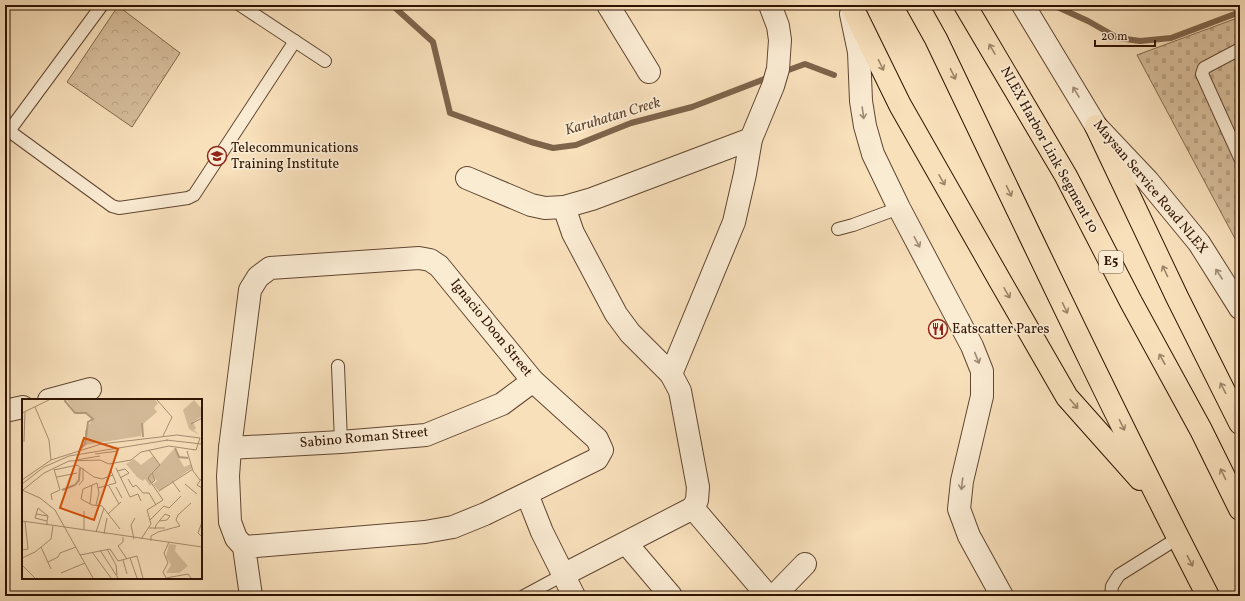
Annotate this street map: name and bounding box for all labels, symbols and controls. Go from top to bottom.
scale bar [1095,22,1155,48]
text: 20 m [1101,29,1128,45]
one-way arrow [987,43,995,55]
one-way arrow [878,59,885,71]
street label: NLEX Harbor Link Segment 10 [995,64,1103,236]
one-way arrow [950,68,957,80]
one-way arrow [1071,86,1079,98]
water label: Karuhatan Creek [563,92,664,142]
one-way arrow [859,106,867,119]
street label: Maysan Service Road NLEX [1088,116,1212,258]
place label: Telecommunications Training Institute [231,139,359,174]
school or university icon: Telecommunications Training Institute [206,145,228,167]
one-way arrow [939,173,947,185]
one-way arrow [1006,185,1013,197]
one-way arrow [914,236,921,248]
road number: E5 [1099,251,1123,273]
one-way arrow [1161,266,1168,278]
one-way arrow [1215,269,1224,280]
street label: Ignacio Doon Street [445,275,537,381]
one-way arrow [1003,286,1011,298]
one-way arrow [1062,302,1069,314]
restaurant icon: Eatscatter Pares [927,318,949,340]
place label: Eatscatter Pares [952,320,1050,339]
one-way arrow [973,351,981,363]
one-way arrow [1158,353,1166,365]
one-way arrow [1218,382,1226,394]
inset map [22,399,202,579]
one-way arrow [1069,399,1078,409]
one-way arrow [1119,419,1126,431]
street label: Sabino Roman Street [299,423,429,453]
one-way arrow [1219,469,1226,481]
one-way arrow [958,477,966,490]
one-way arrow [1186,555,1194,567]

